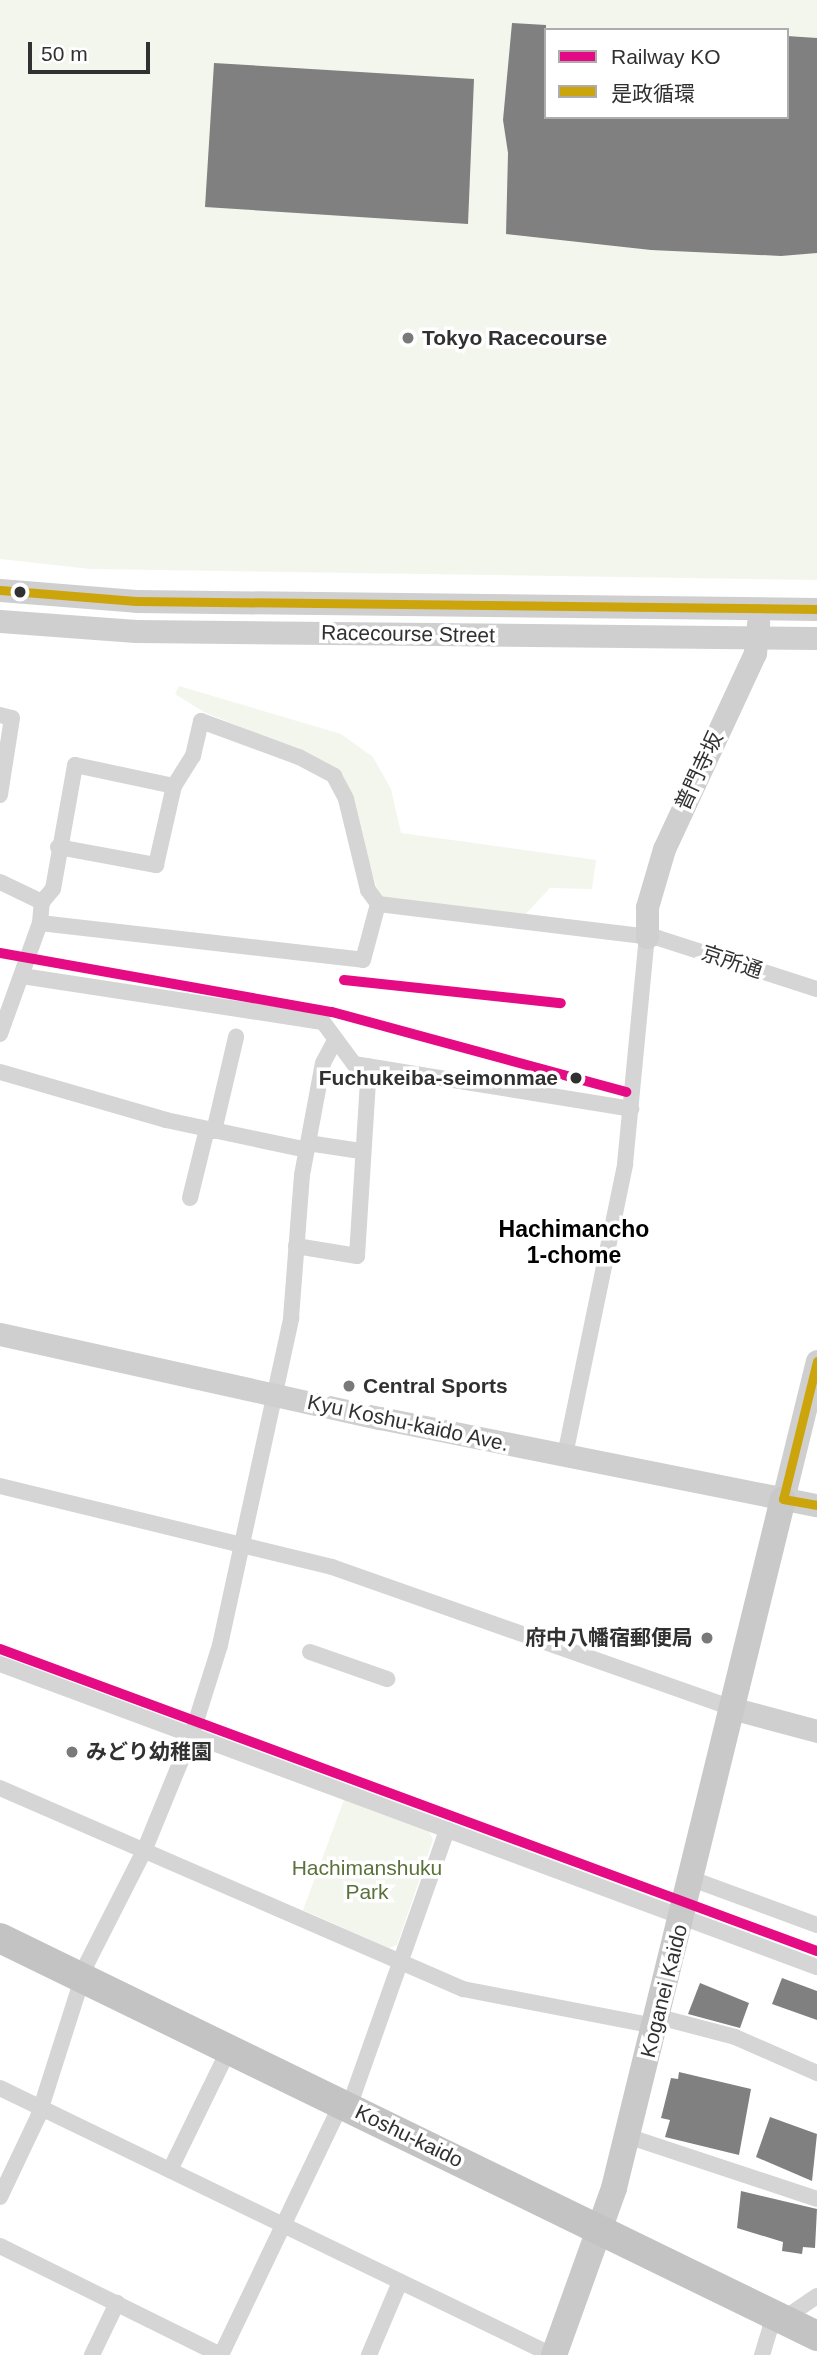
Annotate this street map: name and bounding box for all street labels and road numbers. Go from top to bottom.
street label: Racecourse Street [321,620,495,648]
street label: 普門寺坂 [670,728,728,814]
street label: 京所通 [698,940,766,984]
street label: Kyu Koshu-kaido Ave. [305,1389,511,1457]
street label: Koganei Kaido [635,1922,693,2060]
street label: Koshu-kaido [351,2099,467,2173]

